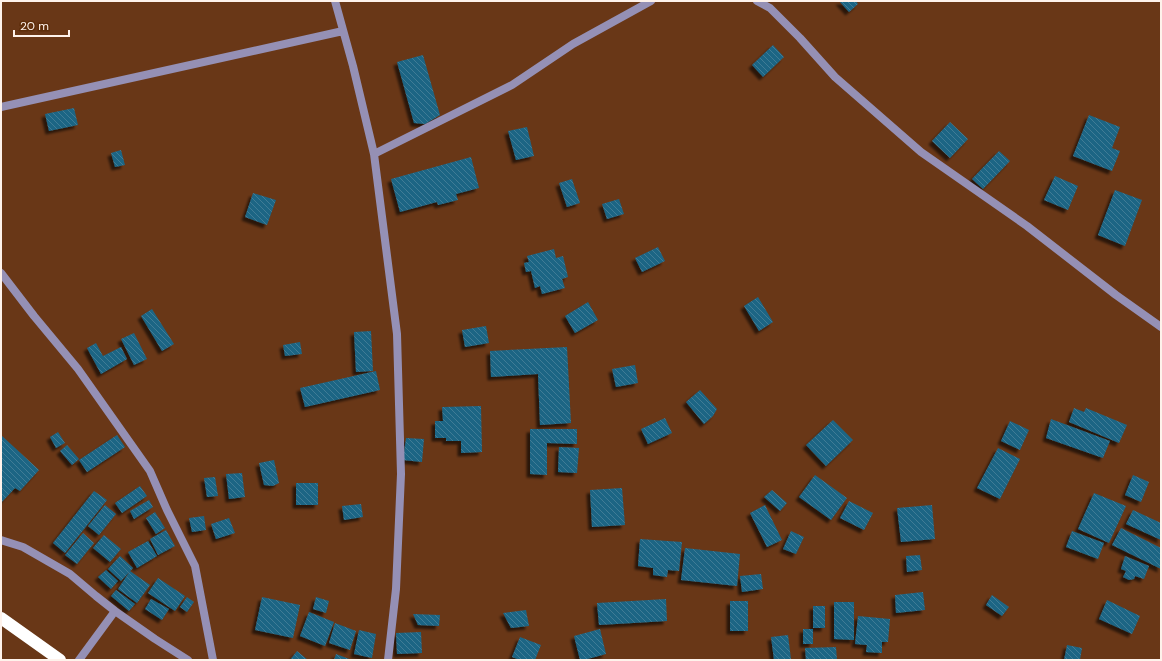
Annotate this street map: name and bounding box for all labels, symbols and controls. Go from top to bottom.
scale bar [14,12,69,38]
text: 20 m [20,18,49,34]

